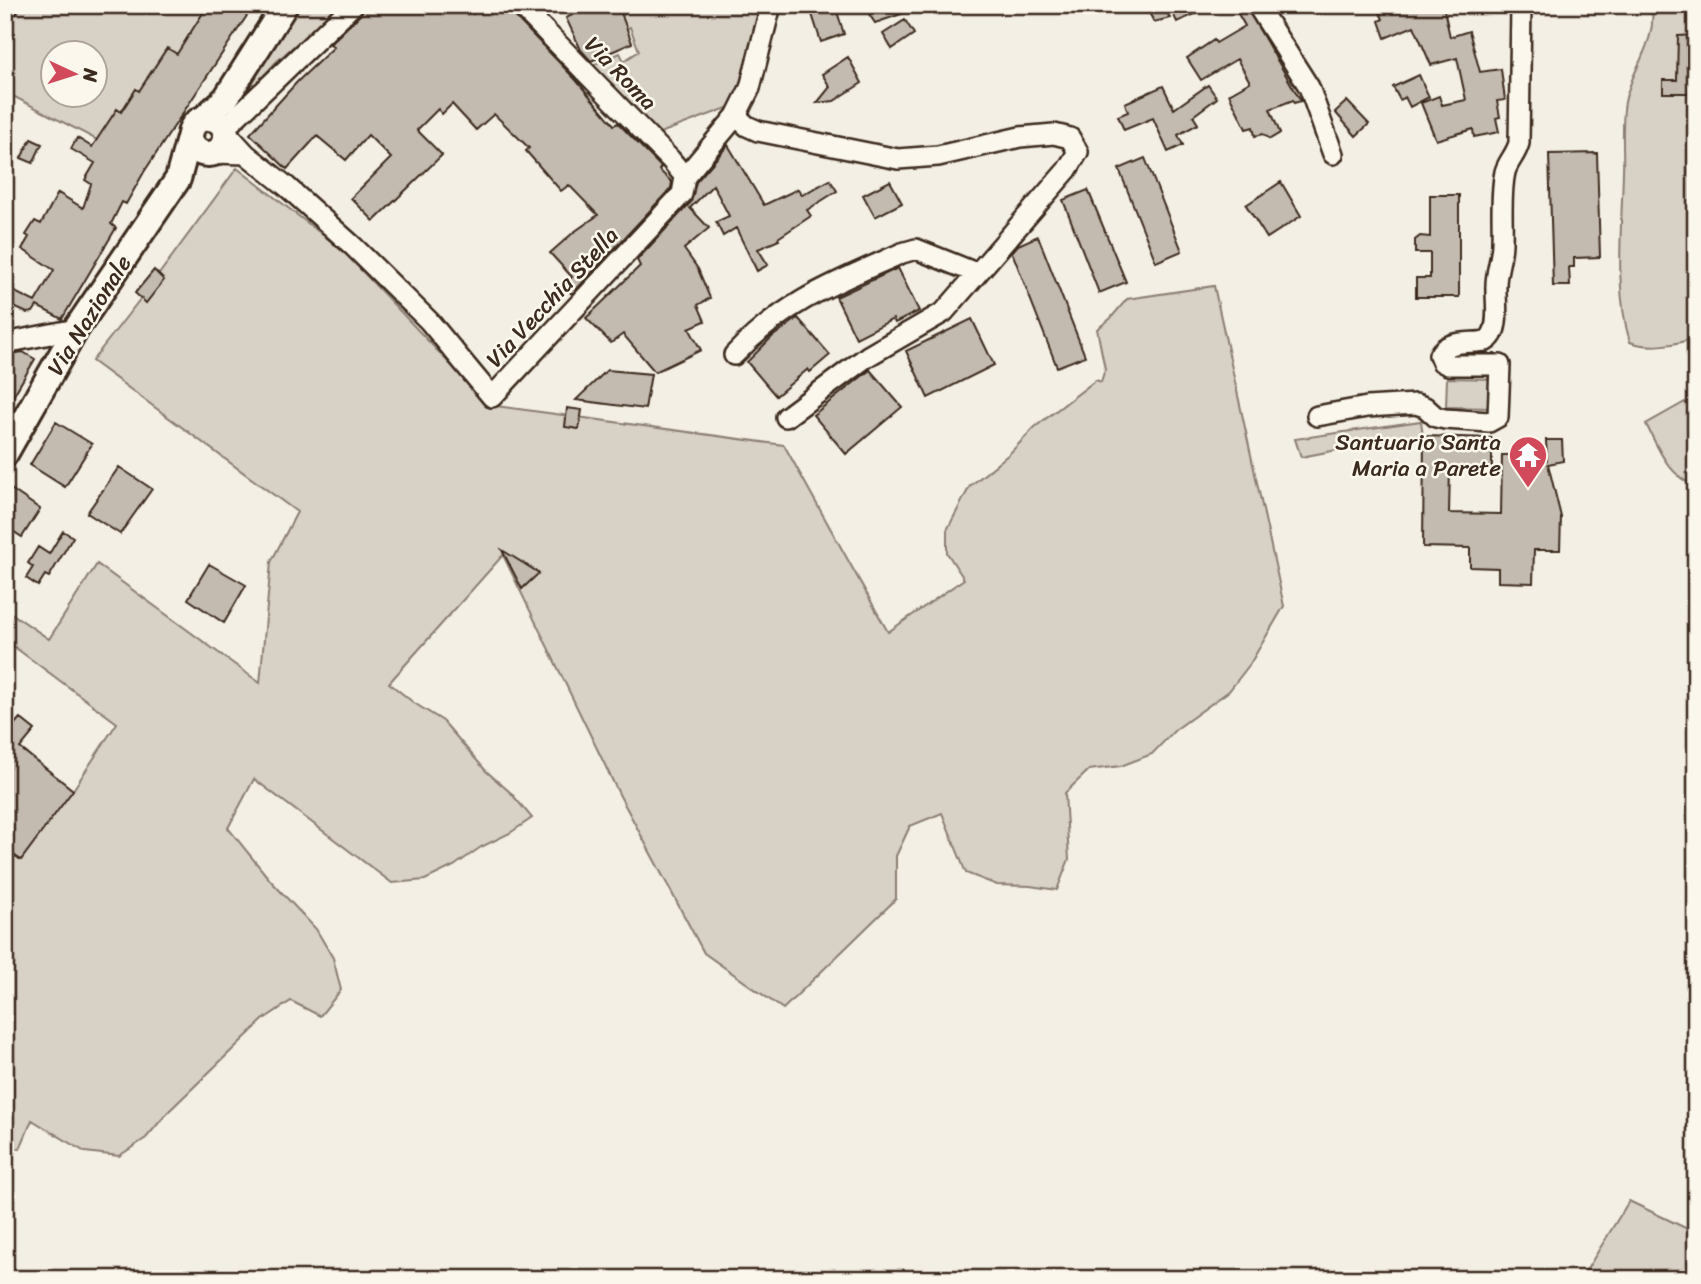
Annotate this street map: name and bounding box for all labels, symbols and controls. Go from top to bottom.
street label: Via Roma [574,26,667,121]
north arrow [38,38,108,108]
text: N [73,66,107,84]
street label: Via Vecchia Stella [476,217,629,378]
street label: Via Nazionale [36,246,143,384]
place label: Santuario Santa Maria a Parete [1335,422,1501,489]
temple icon: Santuario Santa Maria a Parete [1507,434,1549,489]

